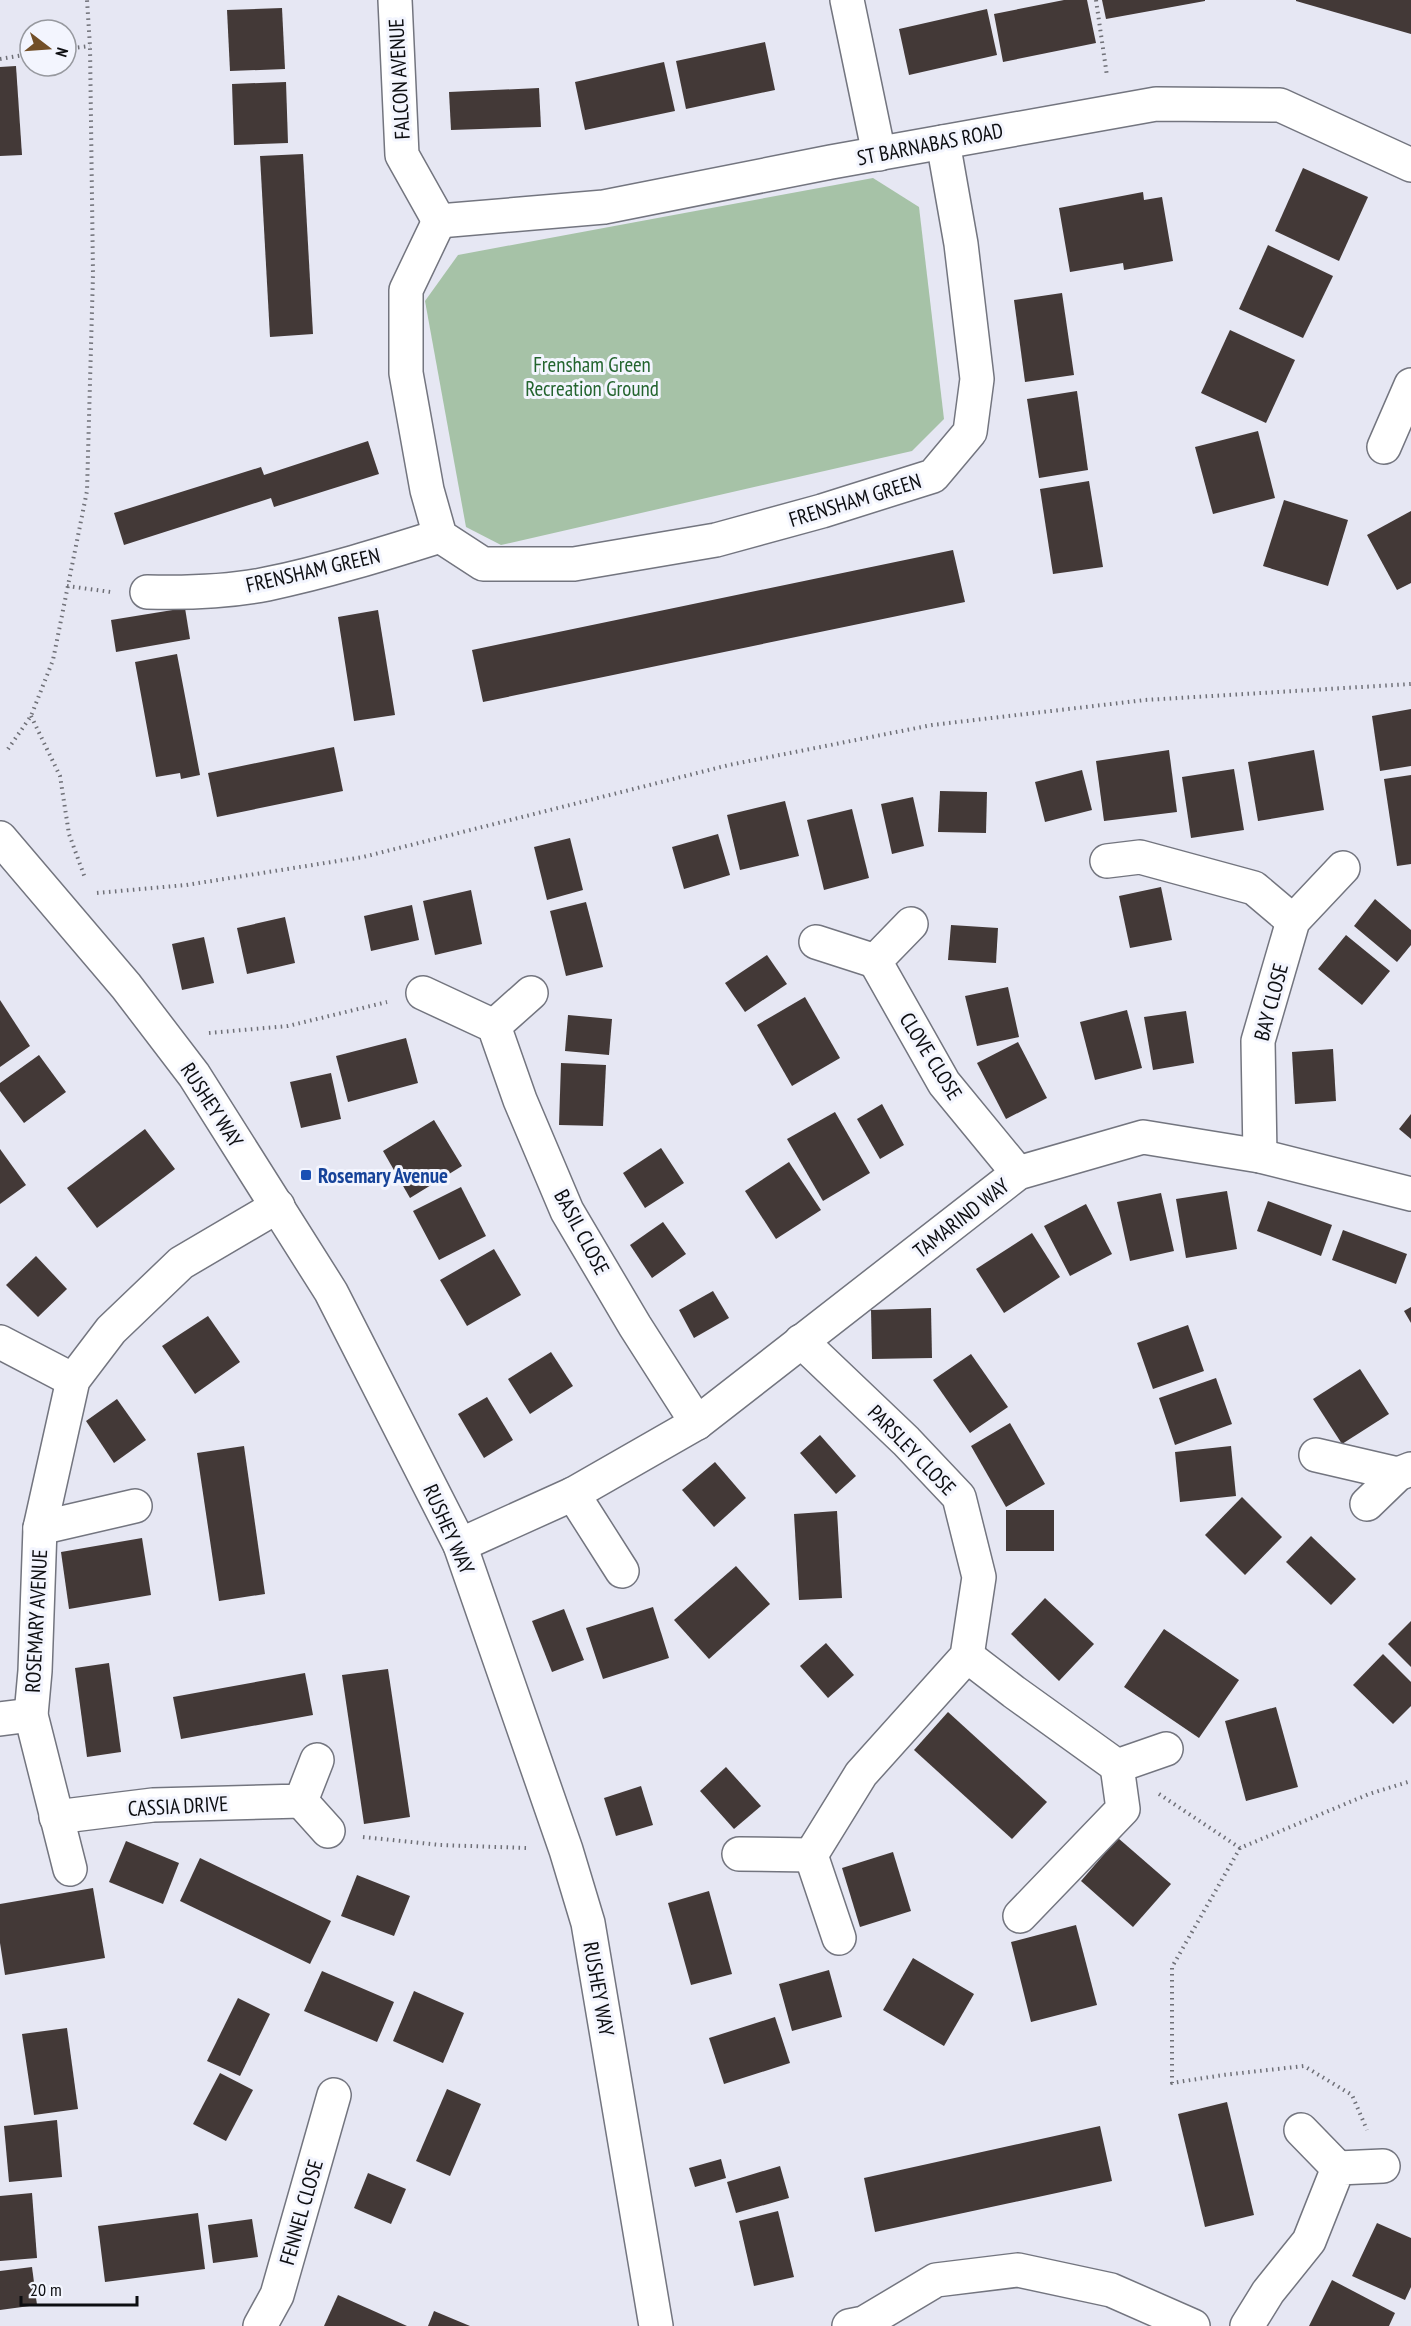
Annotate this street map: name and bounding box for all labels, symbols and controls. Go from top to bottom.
north arrow [18,18,78,78]
street label: FALCON AVENUE [382,18,416,140]
text: N [52,45,73,59]
street label: ST BARNABAS ROAD [855,117,1005,171]
park label: Frensham Green Recreation Ground [525,351,659,402]
street label: FRENSHAM GREEN [786,467,924,533]
street label: FRENSHAM GREEN [243,541,383,599]
street label: BAY CLOSE [1248,960,1294,1044]
street label: CLOVE CLOSE [894,1007,968,1105]
street label: RUSHEY WAY [175,1058,250,1153]
place label: Rosemary Avenue [318,1162,448,1189]
marker: Rosemary Avenue [299,1168,313,1182]
street label: TAMARIND WAY [907,1172,1015,1264]
street label: BASIL CLOSE [548,1185,616,1279]
street label: PARSLEY CLOSE [862,1399,962,1501]
street label: RUSHEY WAY [417,1480,481,1578]
street label: ROSEMARY AVENUE [19,1549,53,1693]
street label: CASSIA DRIVE [127,1790,229,1822]
street label: RUSHEY WAY [577,1940,621,2039]
street label: FENNEL CLOSE [273,2156,329,2268]
scale bar [21,2269,136,2307]
text: 20 m [30,2278,62,2301]

